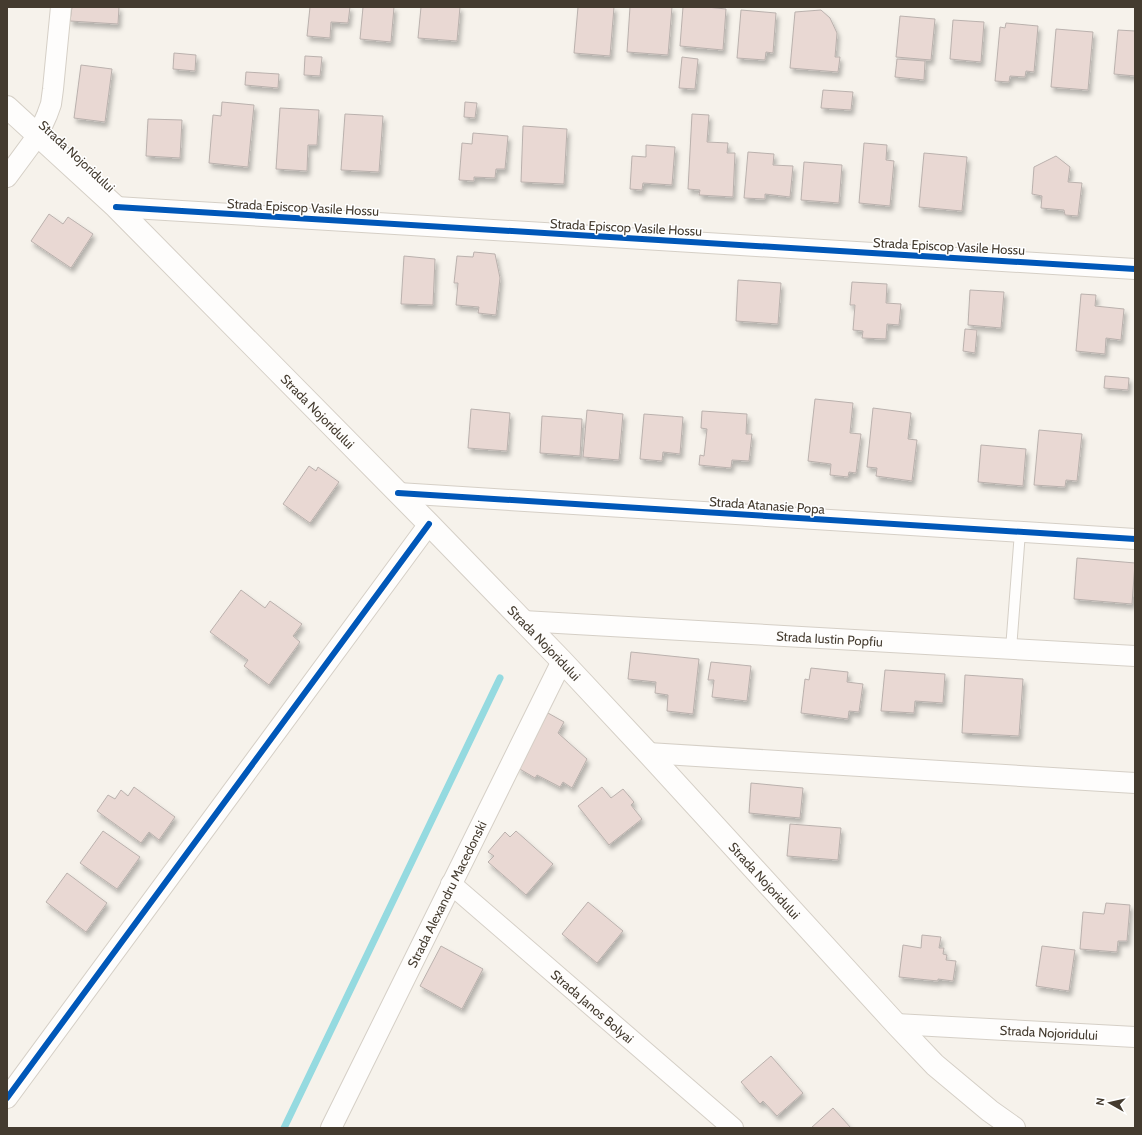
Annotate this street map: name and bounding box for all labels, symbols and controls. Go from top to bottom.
street label: Strada Nojoridului [35,117,118,196]
street label: Strada Episcop Vasile Hossu [227,195,380,219]
street label: Strada Episcop Vasile Hossu [550,215,703,239]
street label: Strada Episcop Vasile Hossu [873,234,1026,258]
street label: Strada Nojoridului [278,371,358,452]
street label: Strada Atanasie Popa [709,493,826,517]
street label: Strada Nojoridului [504,602,584,684]
street label: Strada Iustin Popfiu [776,627,883,650]
street label: Strada Alexandru Macedonski [404,818,490,970]
street label: Strada Nojoridului [726,839,804,922]
street label: Strada Janos Bolyai [548,966,637,1046]
street label: Strada Nojoridului [999,1022,1098,1043]
north arrow [1090,1083,1130,1123]
text: N [1093,1097,1108,1106]

